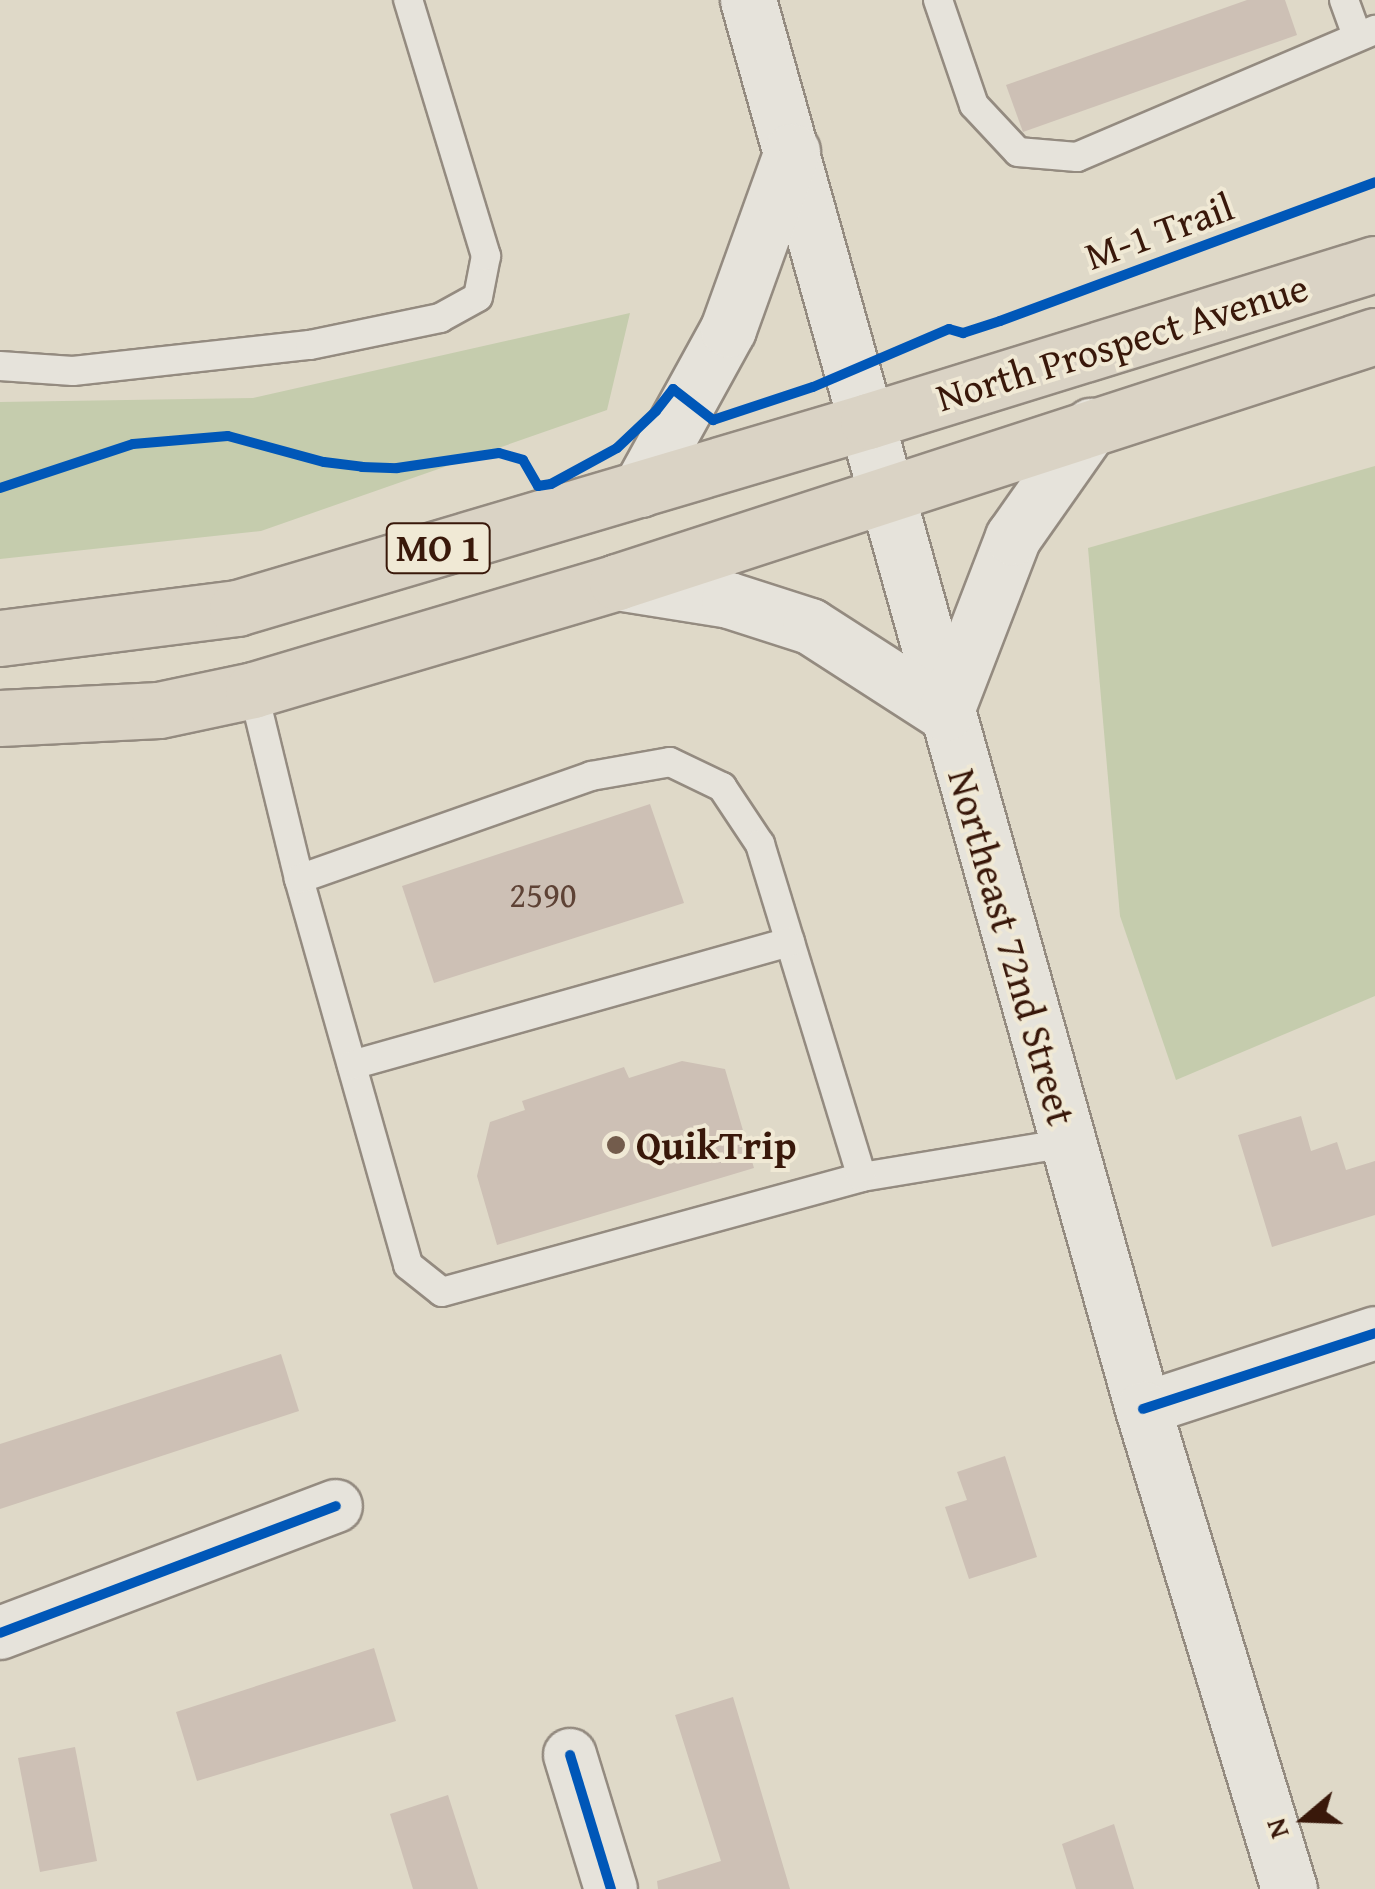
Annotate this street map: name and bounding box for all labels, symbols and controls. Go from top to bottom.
street label: M-1 Trail [1078,182,1240,280]
street label: North Prospect Avenue [930,263,1314,421]
road number: MO 1 [386,515,490,581]
street label: Northeast 72nd Street [938,763,1086,1131]
house number: 2590 [509,874,577,916]
place label: QuikTrip [636,1121,796,1169]
marker: QuikTrip [605,1134,627,1156]
north arrow [1255,1769,1355,1869]
text: N [1254,1813,1299,1844]

